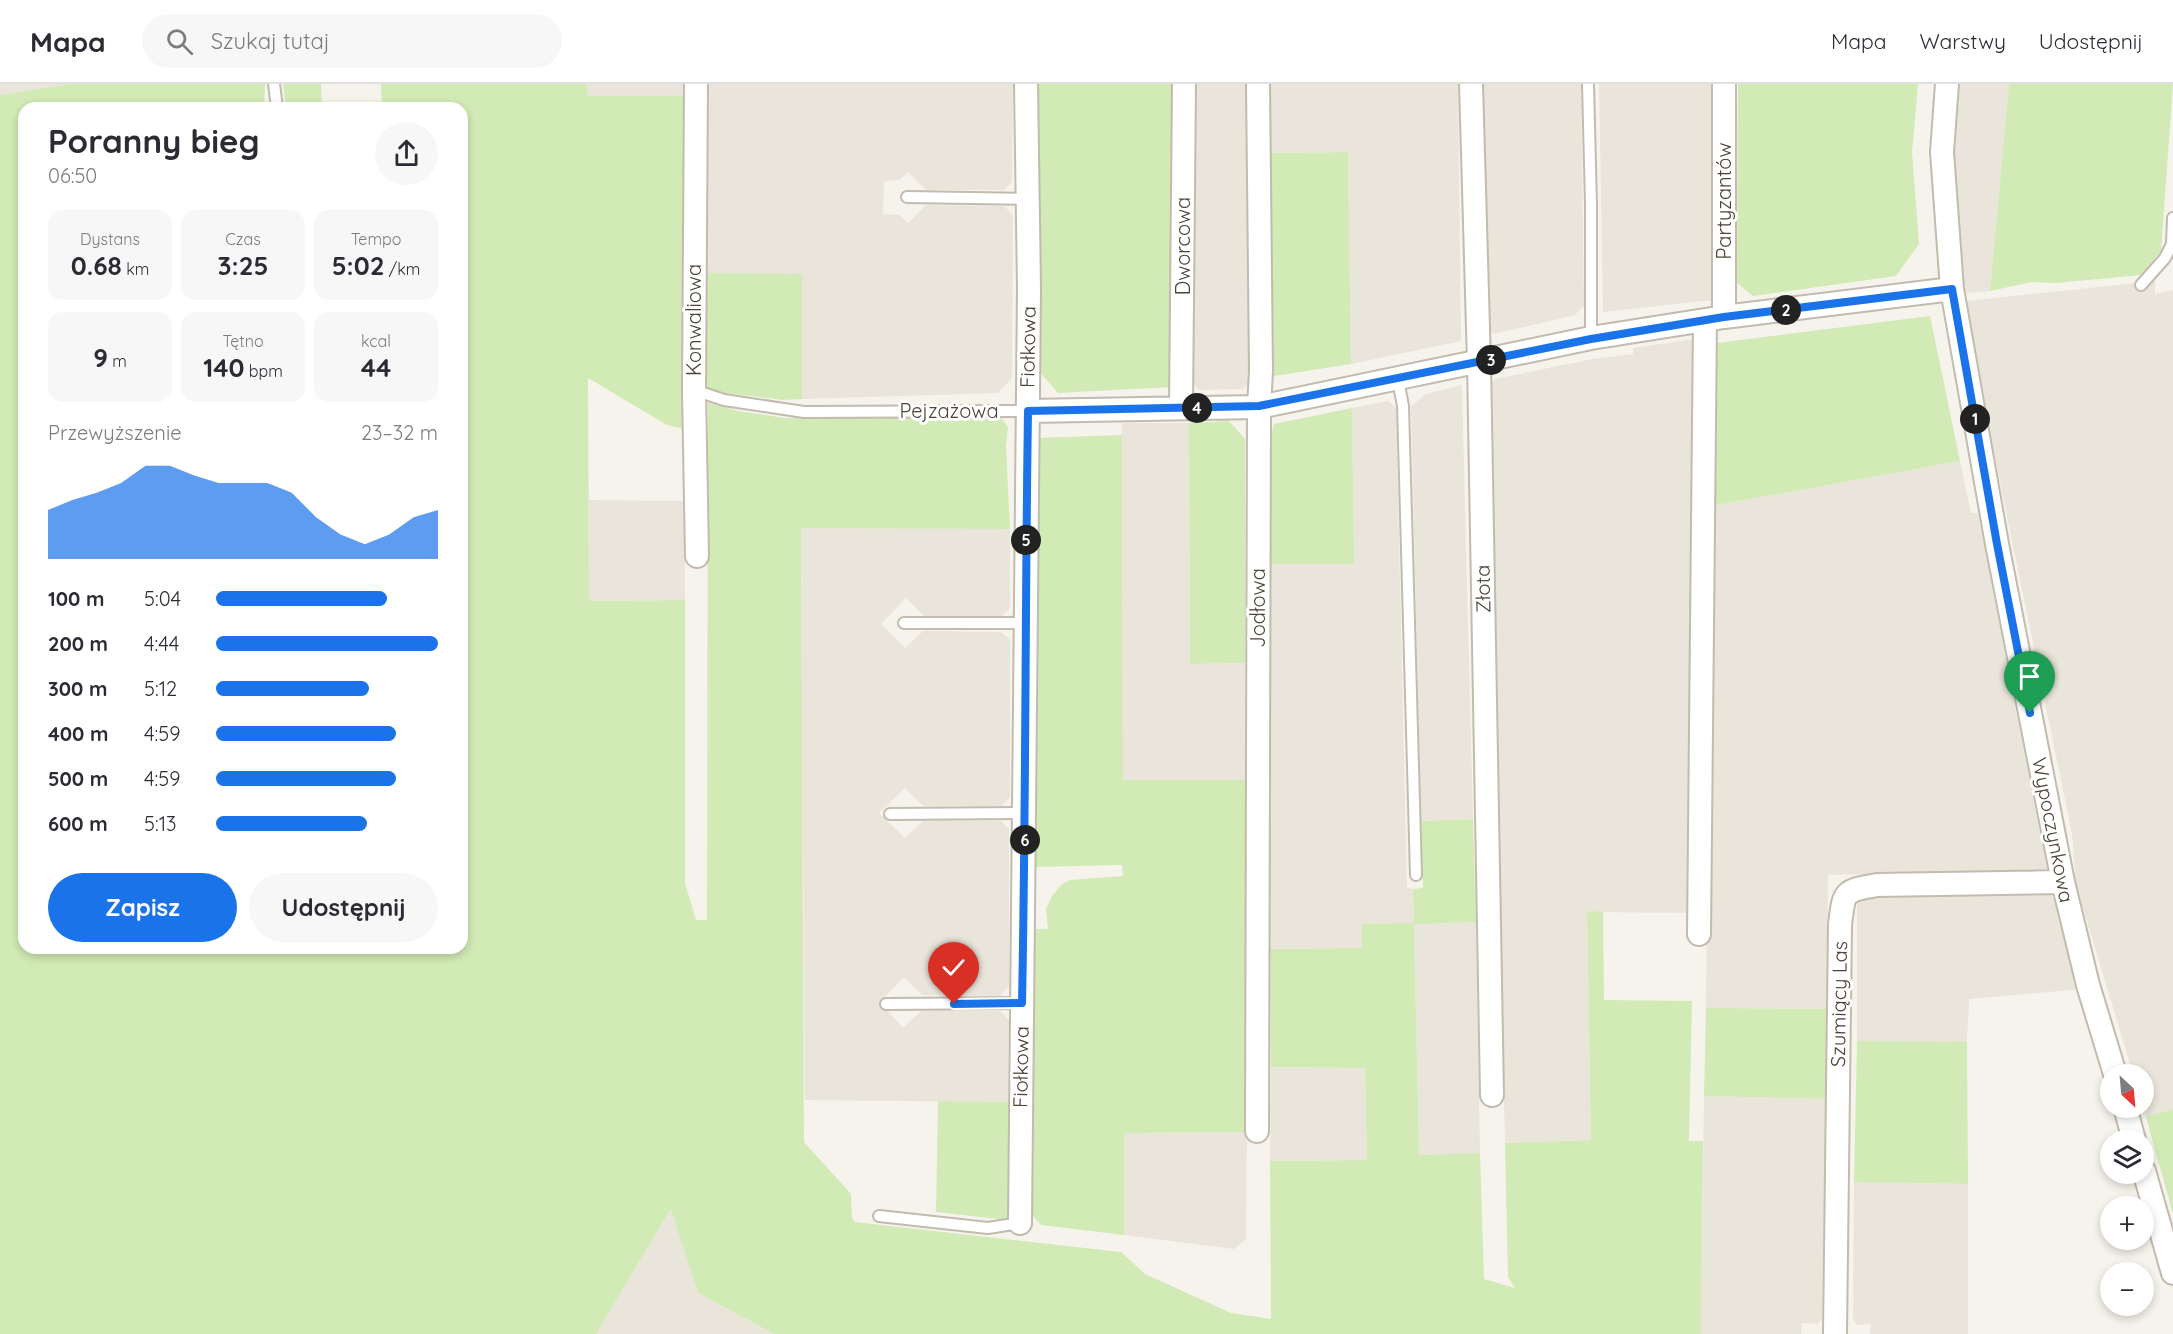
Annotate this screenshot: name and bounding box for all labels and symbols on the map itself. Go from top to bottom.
street label: Partyzantów [1711,143,1736,259]
street label: Dworcowa [1170,197,1195,295]
street label: Konwaliowa [681,264,706,376]
pin: 2 [1771,295,1801,325]
street label: Fiołkowa [1014,306,1041,388]
pin: 3 [1476,345,1506,375]
pin: 4 [1182,393,1212,423]
street label: Pejzażowa [899,398,999,423]
pin: 1 [1960,404,1990,434]
pin: 5 [1011,525,1041,555]
street label: Złota [1470,565,1495,613]
street label: Jodłowa [1245,568,1270,648]
pin [2004,651,2055,713]
street label: Wypoczynkowa [2027,755,2080,905]
pin: 6 [1010,825,1040,855]
street label: Szumiący Las [1825,941,1852,1067]
pin [928,942,979,1004]
street label: Fiołkowa [1007,1026,1034,1108]
north arrow [2100,1064,2154,1118]

